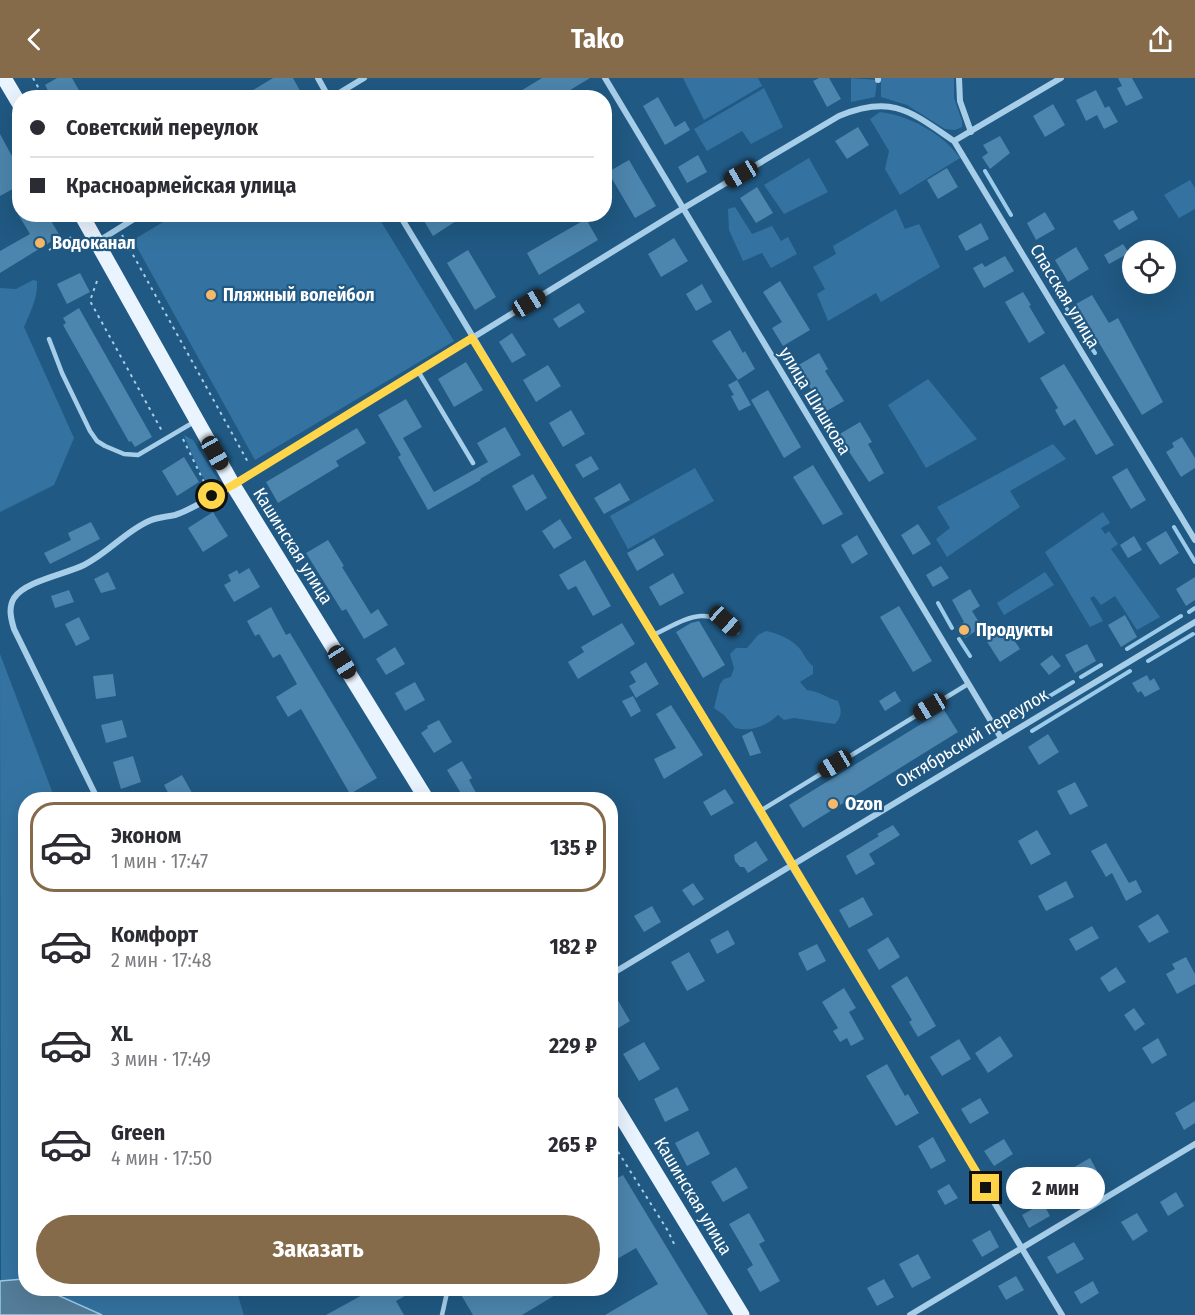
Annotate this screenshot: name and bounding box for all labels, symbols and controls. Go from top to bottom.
icon: back [18,23,51,56]
text: Tako [571,23,624,55]
icon: share [1144,23,1177,56]
text: Советский переулок [66,114,258,141]
car [721,157,761,191]
text: Красноармейская улица [66,172,296,199]
place label: Водоканал [52,232,136,254]
marker: Водоканал [33,236,47,250]
street label: Спасская улица [1025,240,1105,352]
map controls [1122,240,1176,294]
button: locate [1122,240,1176,294]
place label: Пляжный волейбол [223,284,375,306]
car [509,286,549,320]
marker: Пляжный волейбол [204,288,218,302]
street label: улица Шишкова [774,343,856,459]
car [198,433,232,473]
route start [198,482,225,509]
street label: Кашинская улица [248,484,338,609]
car [706,602,744,640]
place label: Продукты [976,619,1053,641]
marker: Продукты [957,623,971,637]
car [325,642,359,682]
street label: Октябрьский переулок [892,683,1053,792]
car [910,690,950,724]
car [815,747,855,781]
place label: Ozon [845,793,883,815]
marker: Ozon [826,797,840,811]
icon: car [39,820,93,874]
text: Эконом [111,822,181,849]
text: 135 ₽ [550,834,597,861]
text: 1 мин · 17:47 [111,849,208,873]
icon: car [39,919,93,973]
text: Комфорт [111,921,198,948]
text: 182 ₽ [550,933,597,960]
text: 2 мин · 17:48 [111,948,211,972]
icon: car [39,1018,93,1072]
text: XL [111,1020,133,1047]
text: 229 ₽ [549,1032,597,1059]
text: 3 мин · 17:49 [111,1047,211,1071]
icon: car [39,1117,93,1171]
text: Green [111,1119,165,1146]
text: 265 ₽ [548,1131,597,1158]
street label: Кашинская улица [649,1133,737,1259]
text: 4 мин · 17:50 [111,1146,212,1170]
callout: 2 мин [1007,1167,1106,1209]
route end [972,1174,999,1201]
text: 2 мин [1032,1176,1079,1200]
button: Заказать [36,1215,600,1284]

